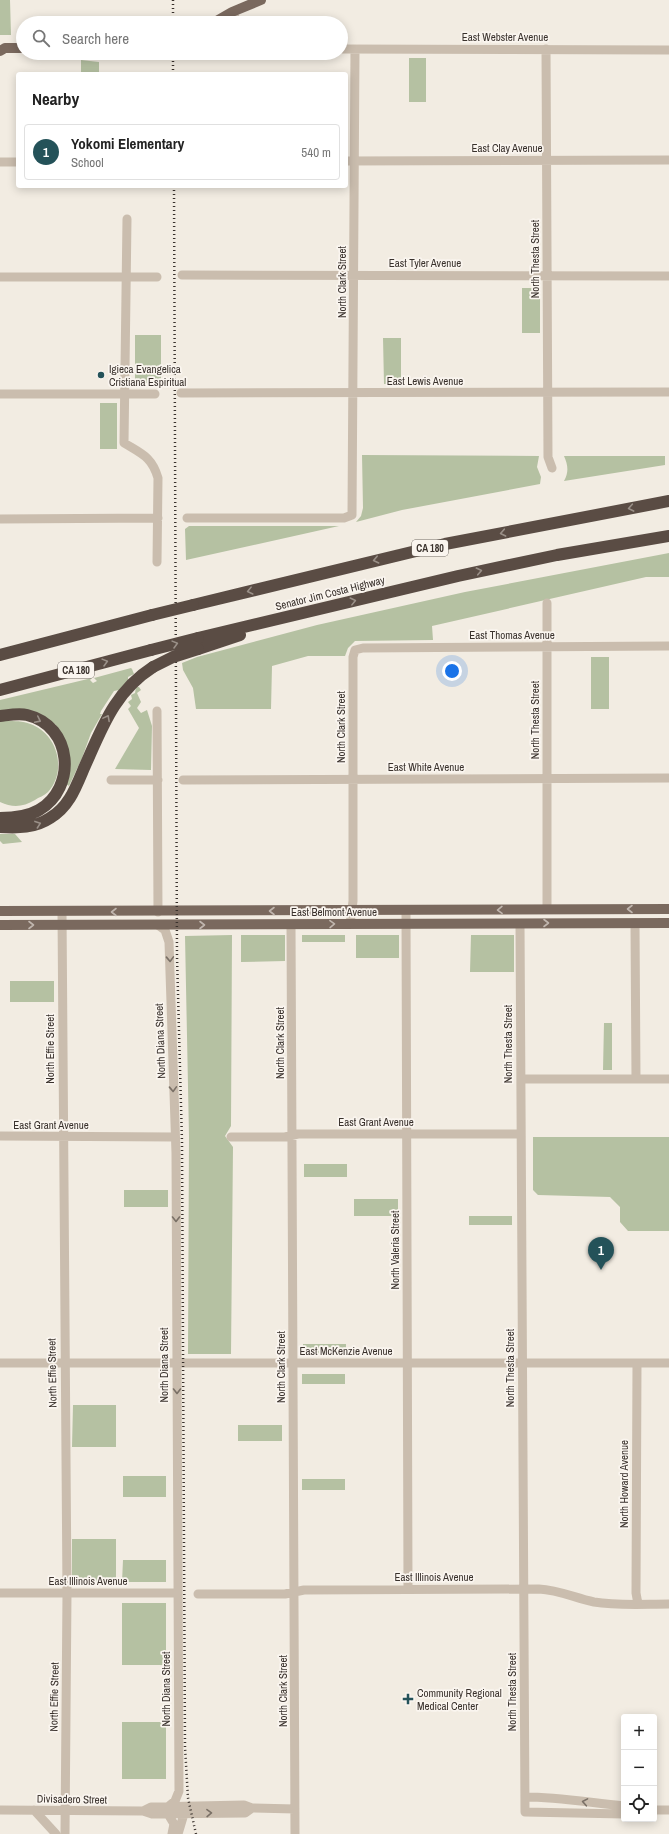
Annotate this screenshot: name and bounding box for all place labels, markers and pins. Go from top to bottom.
place label: Igieca Evangelica Cristiana Espiritual [109,362,186,389]
marker: Igieca Evangelica Cristiana Espiritual [96,370,106,380]
pin: 1 [588,1237,614,1270]
place label: Community Regional Medical Center [417,1686,502,1713]
marker: Community Regional Medical Center [402,1693,414,1705]

